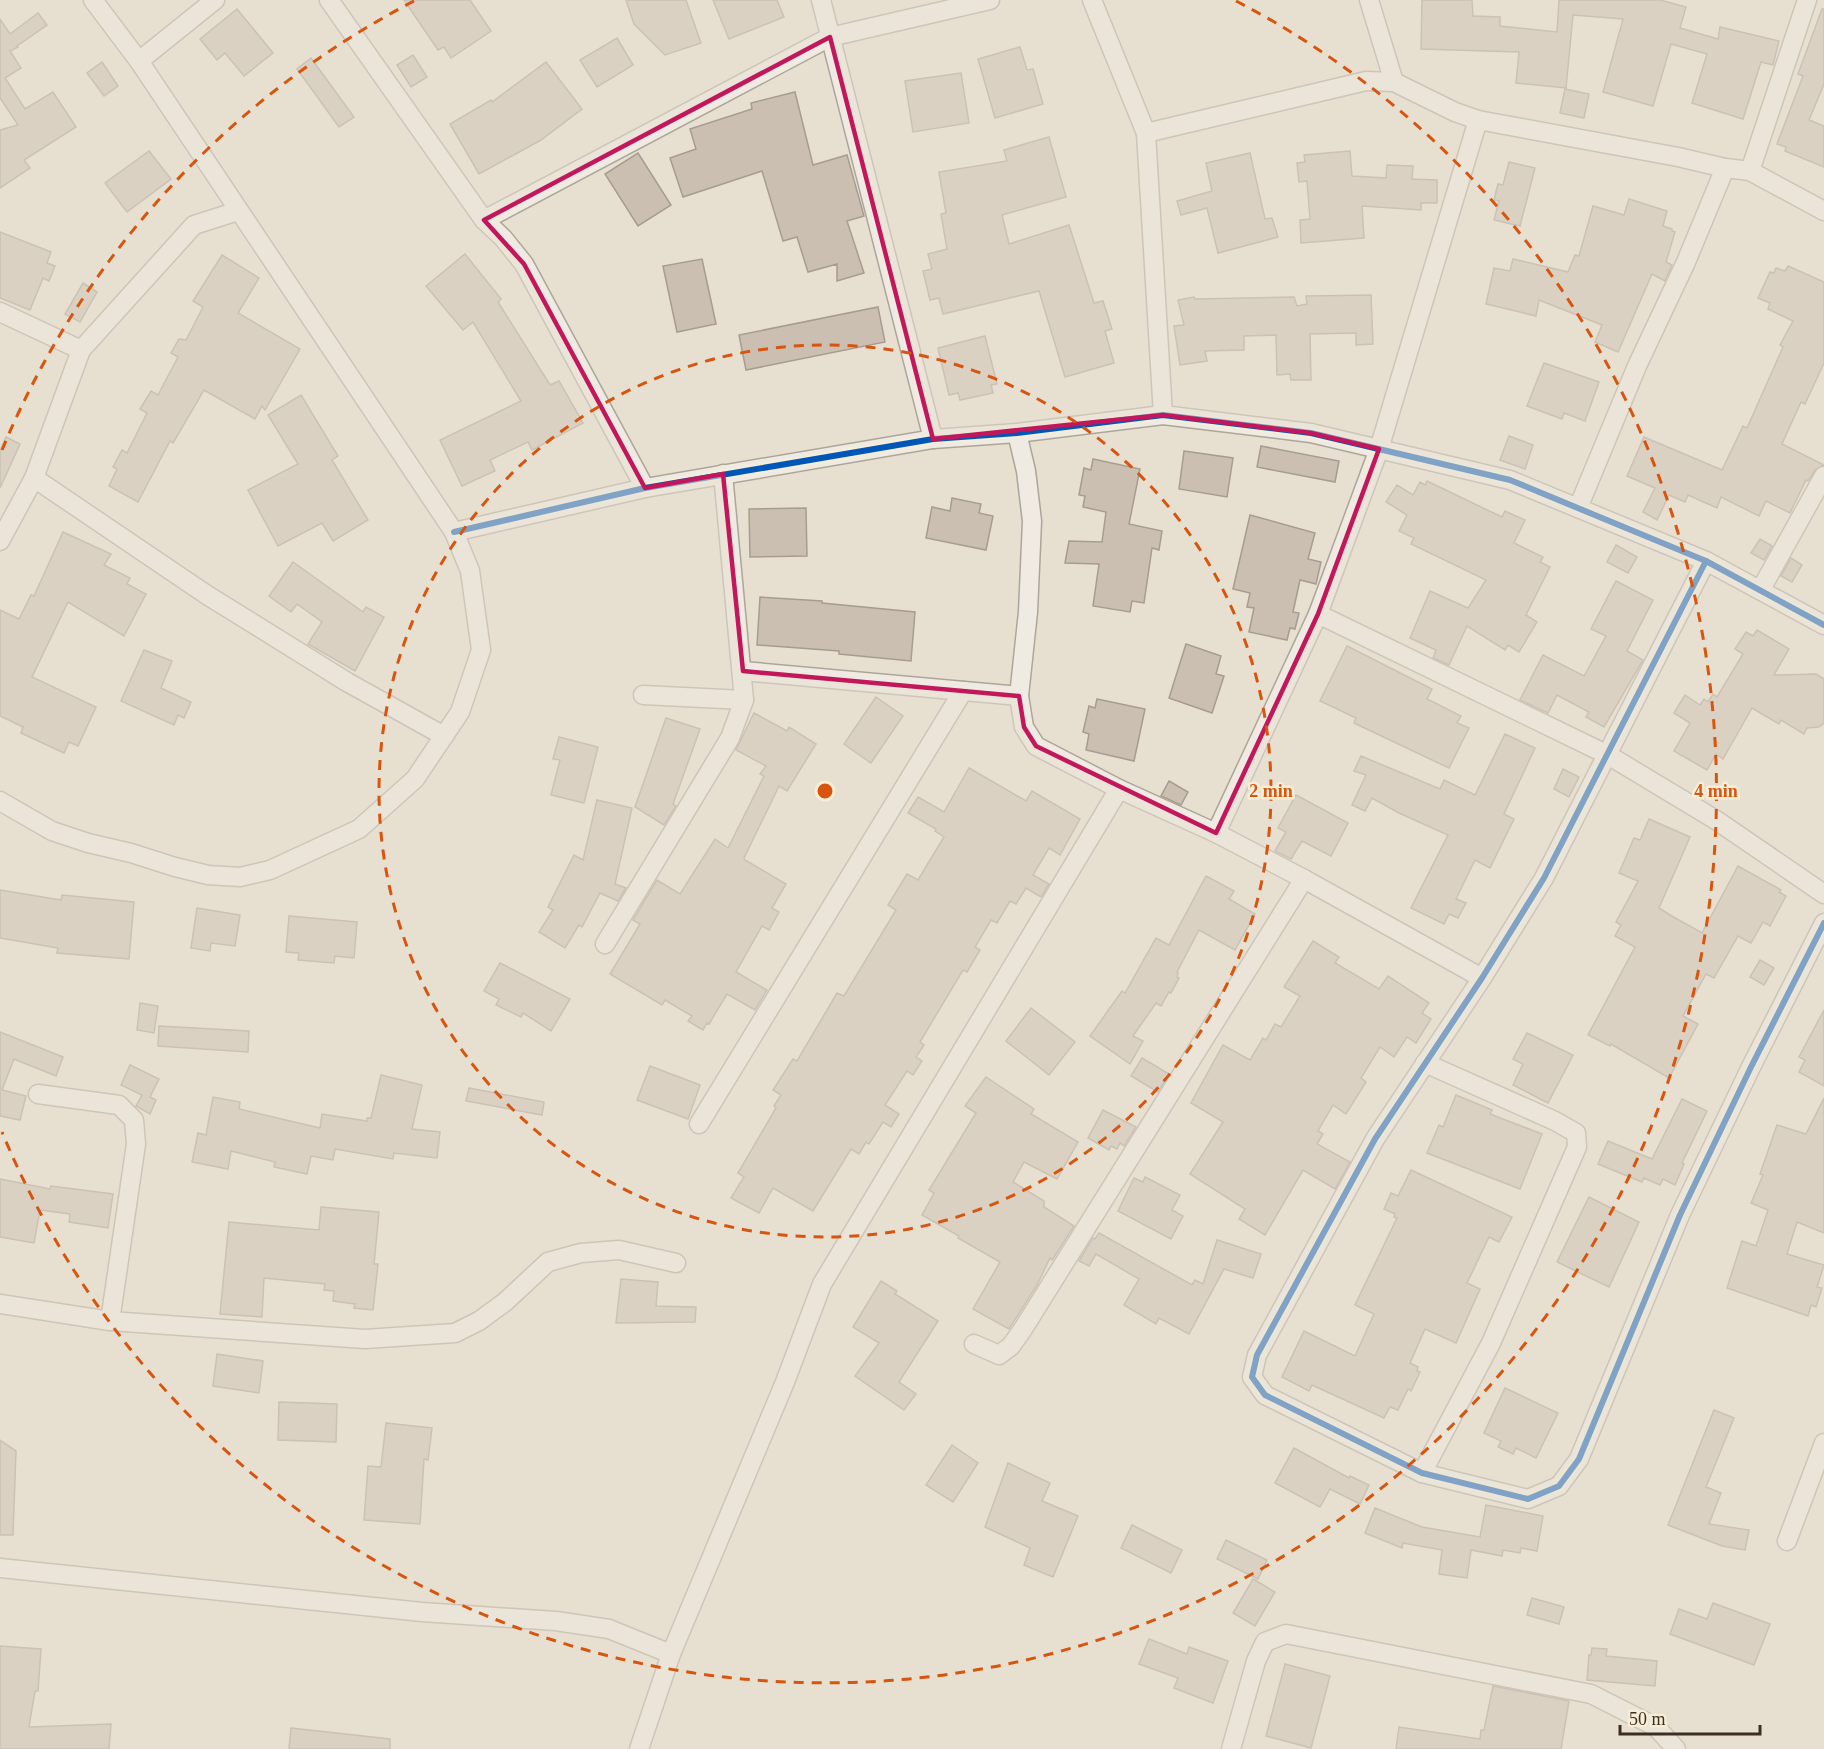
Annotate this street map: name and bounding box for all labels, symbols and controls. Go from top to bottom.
centre of rings [815,781,835,801]
text: 2 min [1249,781,1293,801]
text: 4 min [1694,781,1738,801]
scale bar [1620,1698,1760,1736]
text: 50 m [1629,1709,1666,1729]

